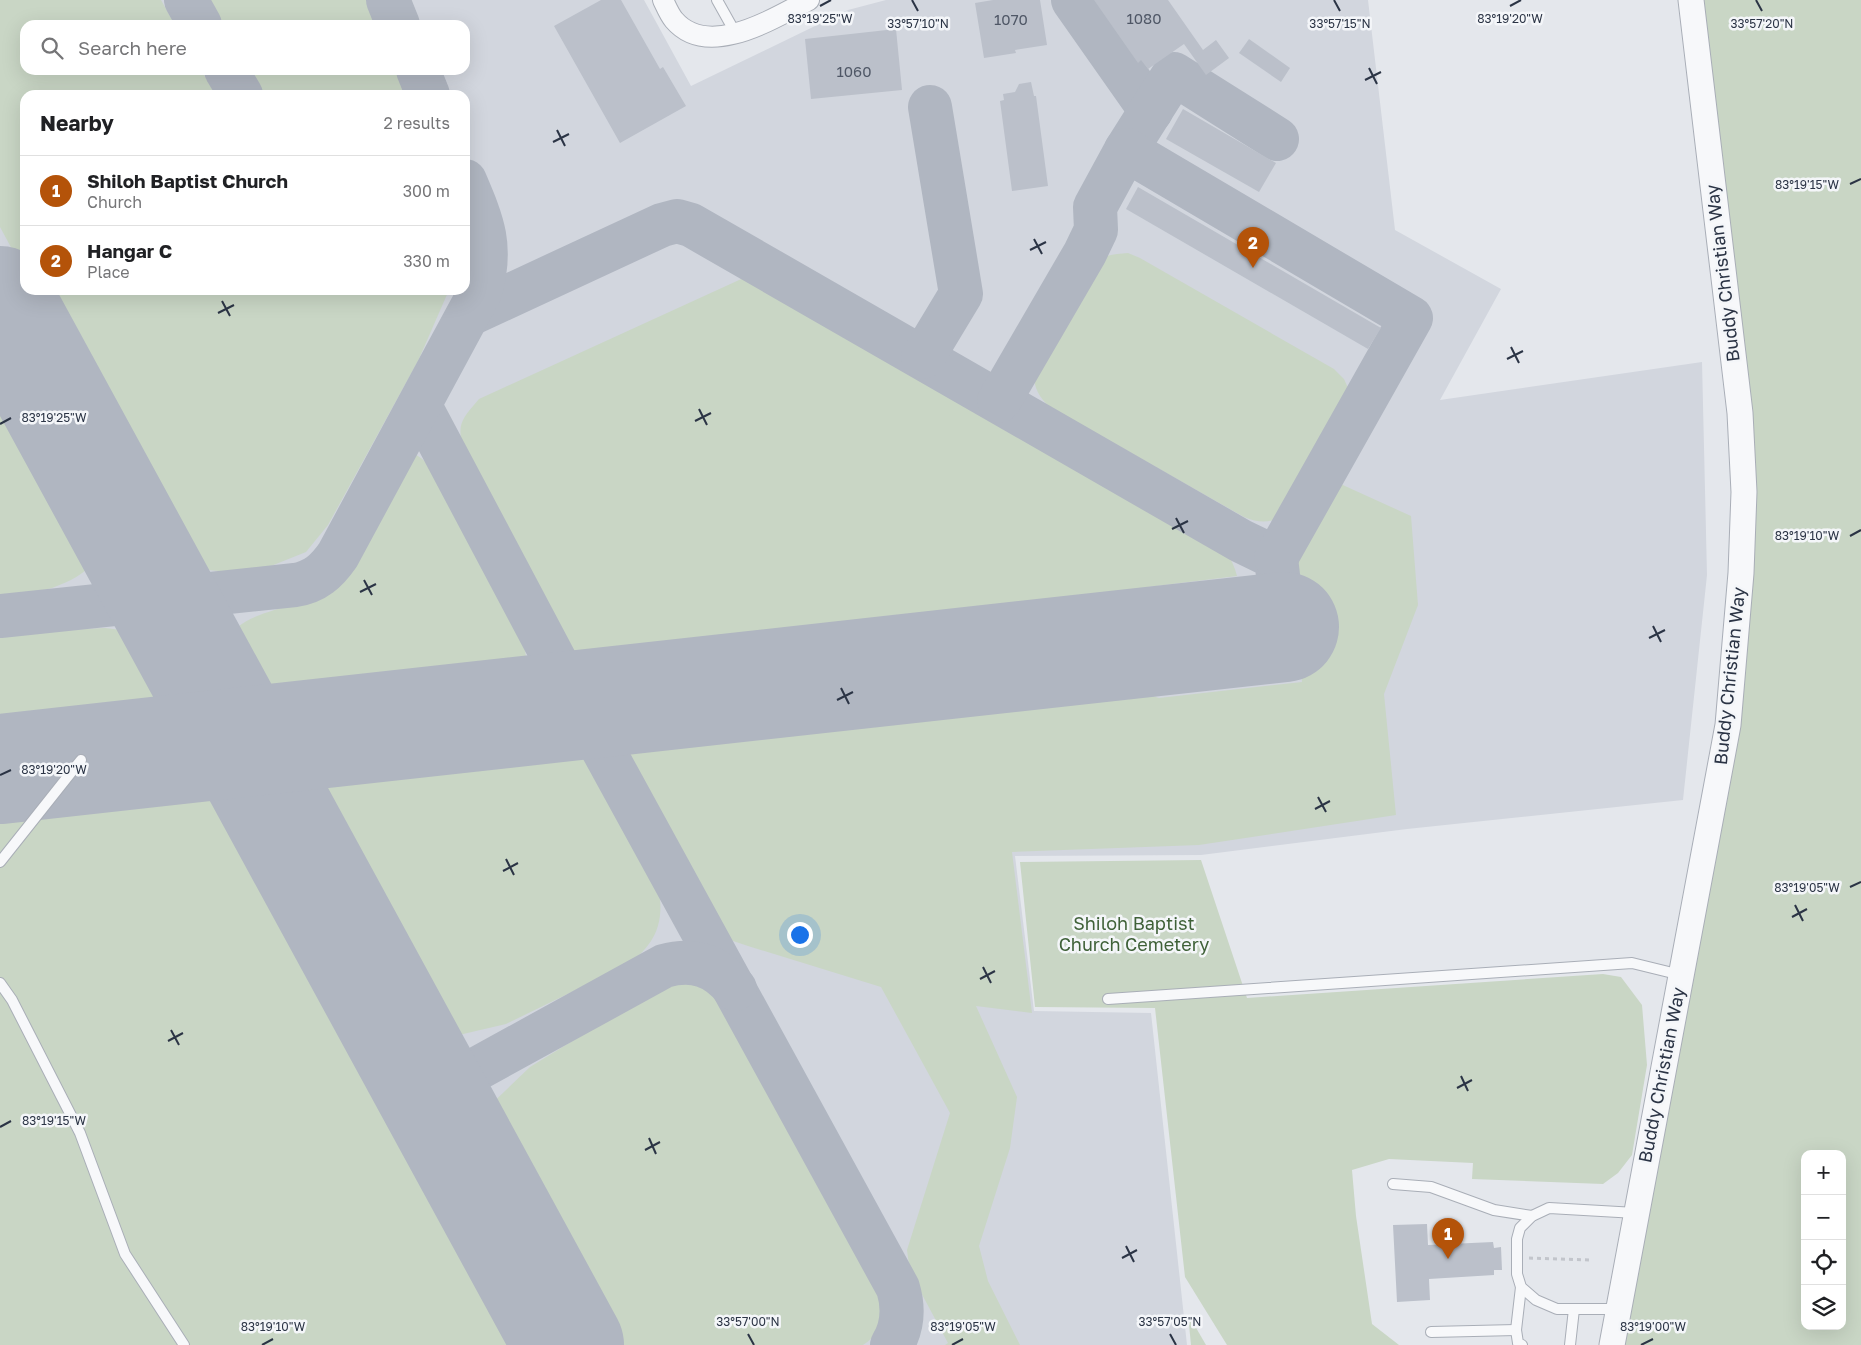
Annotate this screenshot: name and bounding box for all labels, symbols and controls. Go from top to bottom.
house number: 1080 [1126,9,1162,27]
house number: 1070 [994,10,1028,28]
text: 83°19'25"W [787,11,853,26]
text: 83°19'20"W [1477,11,1543,26]
text: 33°57'10"N [887,16,949,31]
text: 33°57'15"N [1309,16,1371,31]
text: 33°57'20"N [1731,16,1793,31]
search box [20,20,470,75]
icon: search [38,34,66,62]
text: Search here [78,36,187,59]
house number: 1060 [837,62,871,80]
text: Nearby [40,110,114,136]
text: 2 results [384,113,450,133]
text: Shiloh Baptist Church [87,169,288,192]
text: 83°19'15"W [1775,177,1839,192]
text: 1 [52,181,60,201]
text: 300 m [403,181,450,201]
street label: Buddy Christian Way [1700,183,1744,363]
text: Church [87,192,142,212]
pin: 2 [1237,227,1269,268]
text: Hangar C [87,239,172,262]
text: 2 [51,251,61,271]
text: 330 m [403,251,450,271]
text: Place [87,262,130,282]
text: 83°19'25"W [21,410,87,425]
text: 83°19'10"W [1775,528,1840,543]
street label: Buddy Christian Way [1709,586,1749,766]
text: 83°19'20"W [21,762,87,777]
text: 83°19'05"W [1774,880,1840,895]
park label: Shiloh Baptist Church Cemetery [1059,912,1209,955]
your location [787,922,813,948]
street label: Buddy Christian Way [1633,985,1689,1165]
text: 83°19'15"W [22,1113,86,1128]
map controls [1801,1150,1846,1330]
button: + [1801,1150,1846,1195]
button: − [1801,1195,1846,1240]
pin: 1 [1432,1218,1464,1259]
button: locate [1801,1240,1846,1285]
button: layers [1801,1285,1846,1330]
text: 33°57'00"N [716,1314,780,1329]
text: 33°57'05"N [1139,1314,1201,1329]
text: 83°19'10"W [241,1319,306,1334]
text: 83°19'05"W [930,1319,996,1334]
text: 83°19'00"W [1620,1319,1687,1334]

